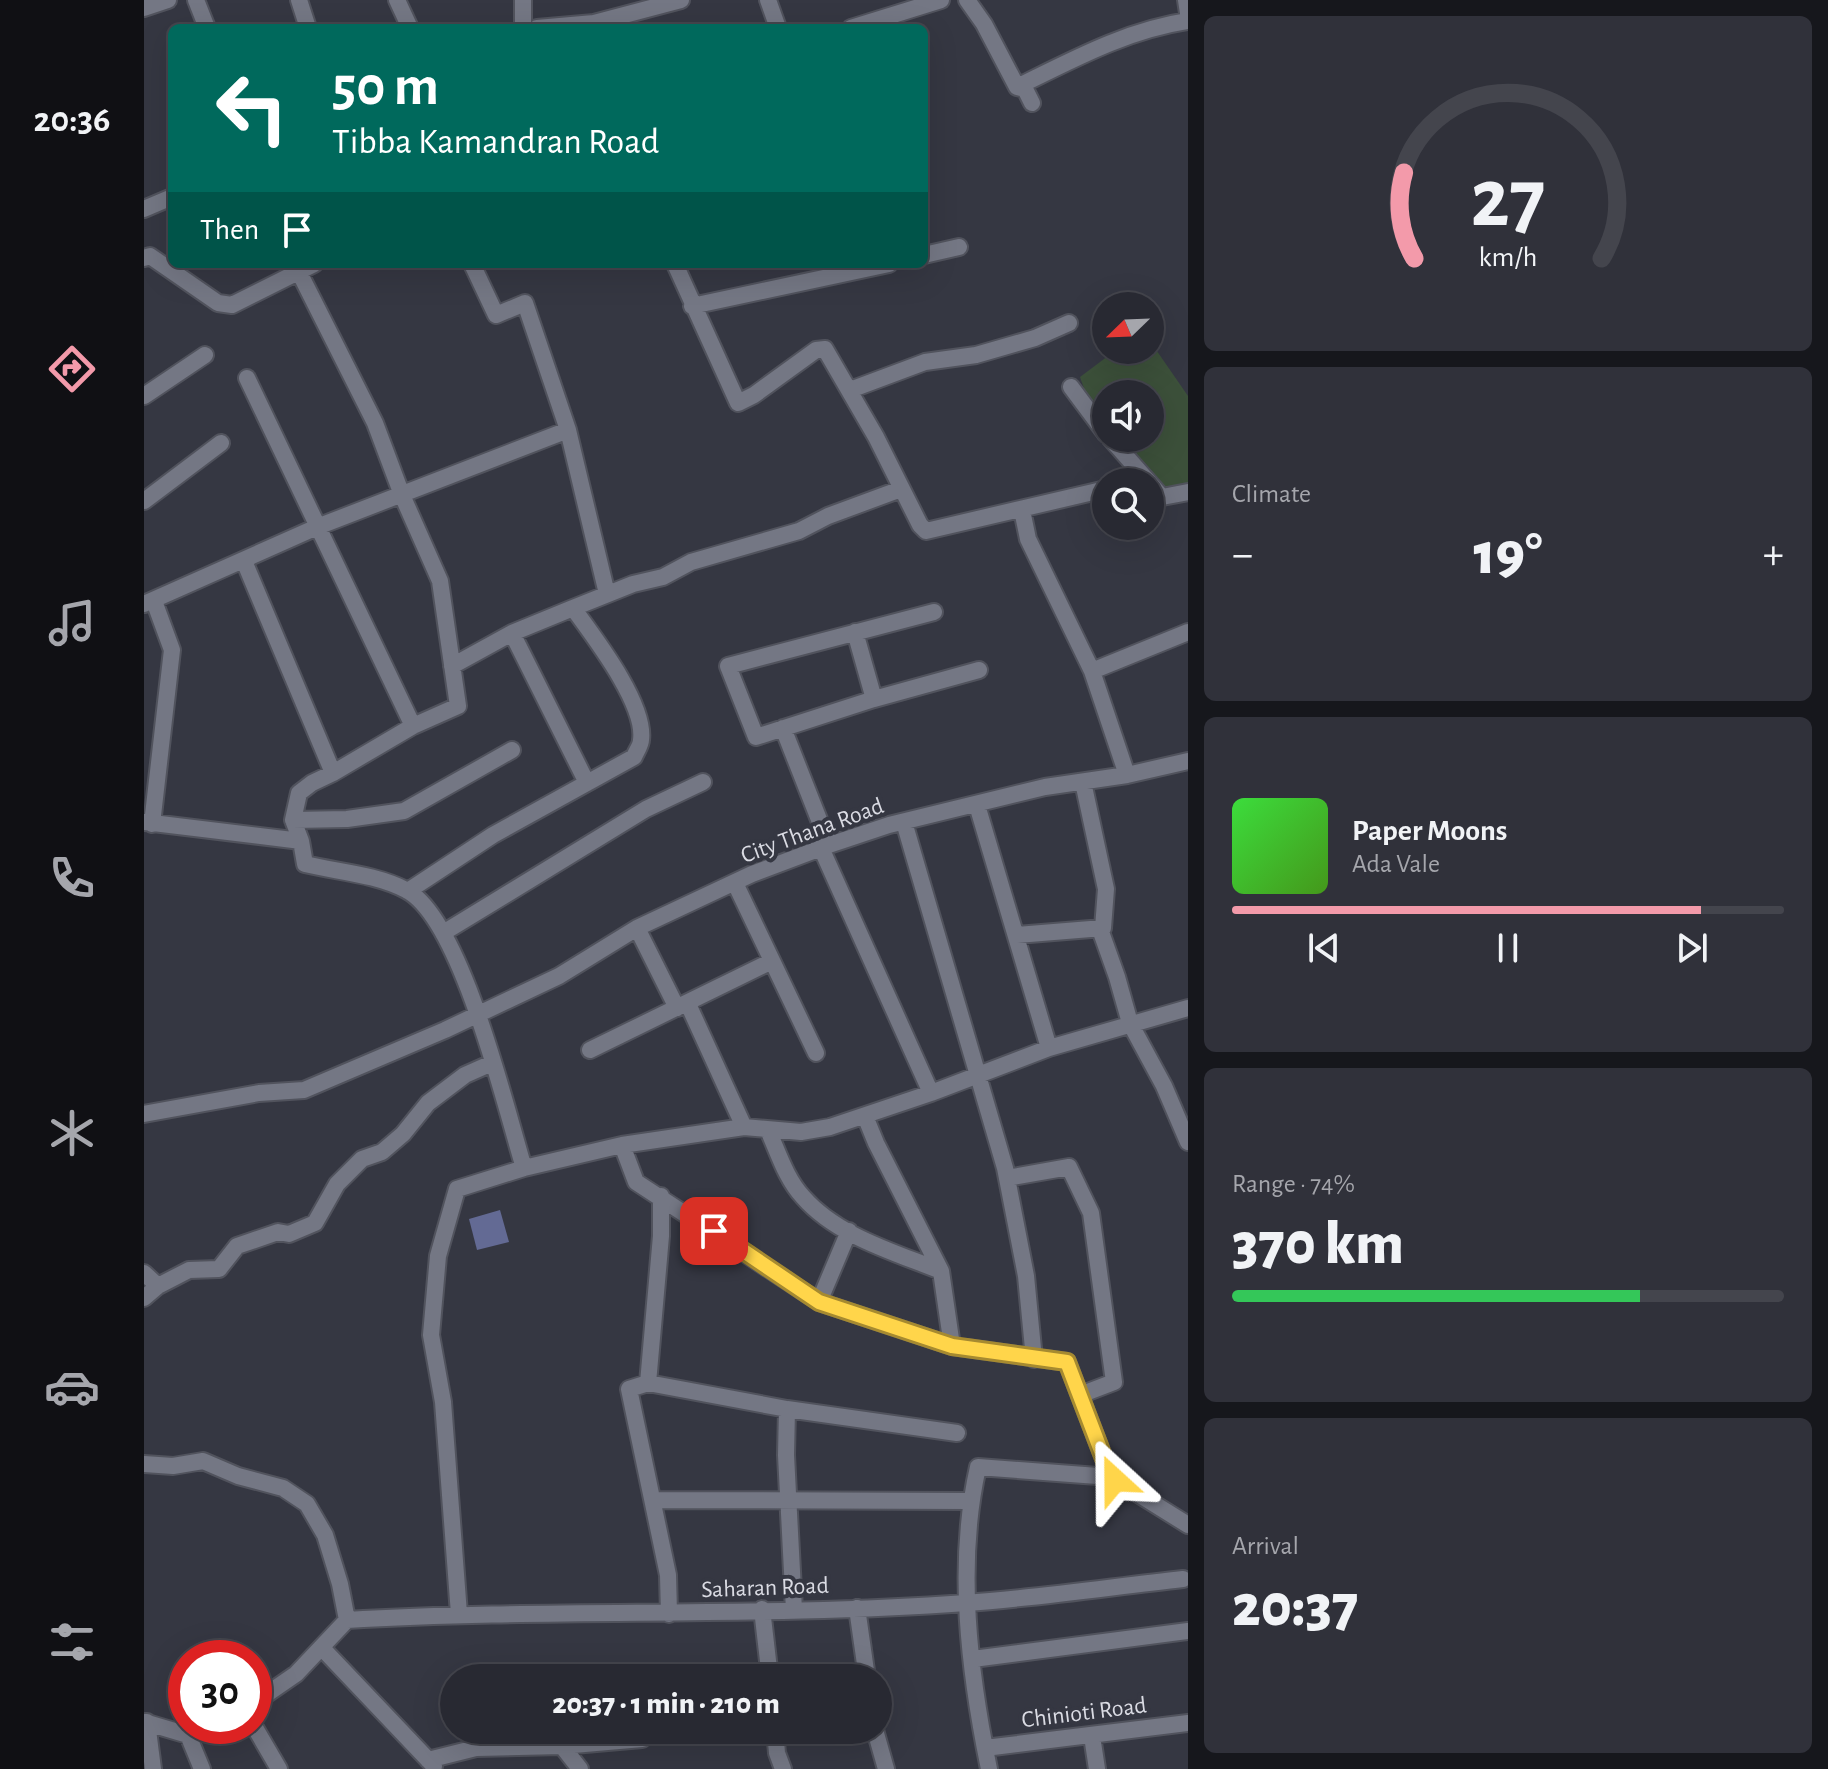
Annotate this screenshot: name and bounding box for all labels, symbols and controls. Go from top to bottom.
icon: left [200,56,304,160]
text: 50 m [332,59,439,115]
text: 20:36 [34,102,110,138]
text: Tibba Kamandran Road [332,124,660,160]
text: 27 [1470,158,1546,242]
icon: arrive [275,208,319,252]
text: Then [200,215,259,245]
text: km/h [1479,243,1537,272]
north arrow [1092,292,1164,364]
map controls [1092,292,1164,540]
icon: directions [44,341,100,397]
button: sound [1092,380,1164,452]
button: search [1092,468,1164,540]
text: Climate [1232,481,1311,507]
text: 19° [1474,525,1542,585]
text: − [1232,533,1253,577]
text: + [1763,533,1784,577]
icon: music [44,595,100,651]
street label: City Thana Road [738,794,887,868]
text: Paper Moons [1352,816,1507,846]
icon: phone [44,850,100,906]
text: Ada Vale [1352,851,1440,877]
icon: previous [1302,926,1346,970]
icon: pause [1486,926,1530,970]
icon: next [1670,926,1714,970]
icon: climate [44,1105,100,1161]
text: Range · 74% [1232,1171,1355,1197]
pin [680,1197,748,1265]
icon: arrive [692,1209,736,1253]
text: 370 km [1232,1215,1404,1275]
icon: car [44,1359,100,1415]
position arrow [1073,1438,1157,1522]
text: Arrival [1232,1533,1299,1559]
street label: Saharan Road [701,1574,829,1602]
text: 20:37 [1232,1577,1358,1637]
icon: filters [44,1614,100,1670]
speed limit sign: 30 [168,1640,272,1744]
text: 20:37 · 1 min · 210 m [552,1689,780,1719]
street label: Chinioti Road [1020,1693,1148,1733]

